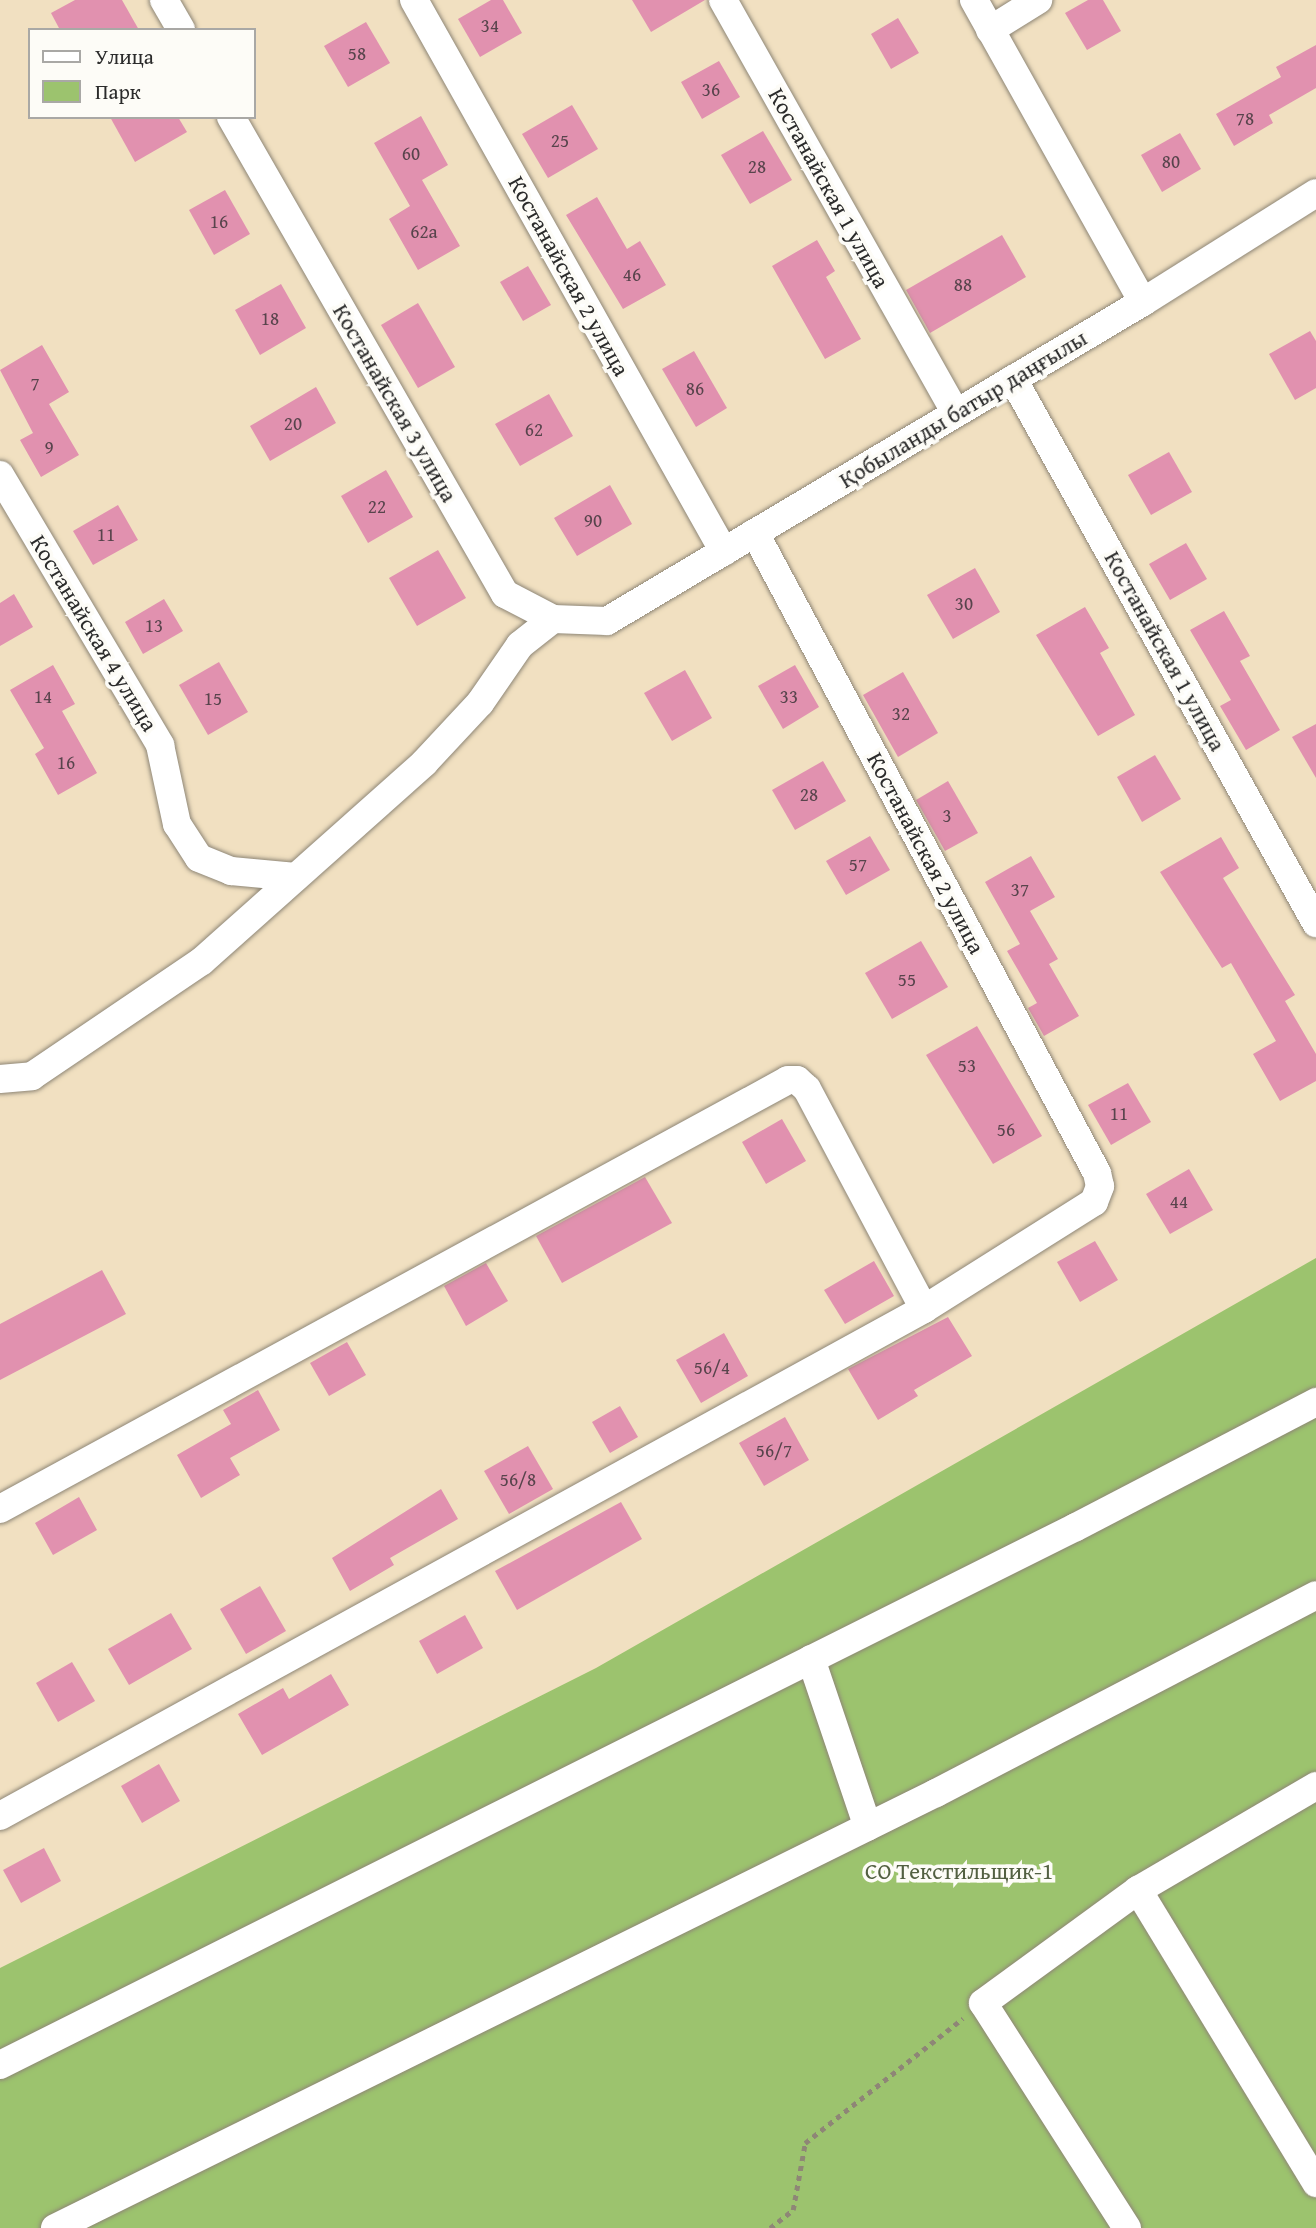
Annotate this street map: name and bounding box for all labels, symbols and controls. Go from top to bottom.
house number: 34 [481,15,499,37]
legend [28,28,256,119]
text: Улица [95,41,154,72]
house number: 58 [348,43,366,65]
text: Парк [95,76,141,107]
house number: 36 [702,79,720,101]
street label: Костанайская 1 улица [763,83,895,293]
house number: 78 [1236,108,1254,130]
house number: 25 [551,130,569,152]
house number: 60 [402,143,420,165]
house number: 80 [1162,151,1180,173]
house number: 28 [748,156,766,178]
street label: Костанайская 2 улица [503,171,635,381]
house number: 16 [210,211,228,233]
house number: 62а [410,221,438,243]
house number: 46 [623,264,641,286]
house number: 88 [954,274,972,296]
street label: Костанайская 3 улица [327,299,463,507]
house number: 18 [261,308,279,330]
street label: Қобыланды батыр даңғылы [834,324,1092,494]
house number: 7 [30,373,40,395]
house number: 86 [686,378,704,400]
house number: 20 [284,413,302,435]
house number: 62 [525,419,543,441]
house number: 9 [44,437,54,459]
house number: 22 [368,496,386,518]
house number: 90 [584,510,602,532]
house number: 11 [97,524,115,546]
street label: Костанайская 4 улица [24,530,164,736]
street label: Костанайская 1 улица [1099,546,1231,756]
house number: 30 [955,593,973,615]
house number: 13 [145,615,163,637]
house number: 14 [34,686,52,708]
house number: 33 [780,686,798,708]
house number: 15 [204,688,222,710]
house number: 32 [892,703,910,725]
street label: Костанайская 2 улица [861,748,991,958]
house number: 16 [57,752,75,774]
house number: 28 [800,784,818,806]
house number: 3 [942,805,952,827]
house number: 57 [849,854,867,876]
house number: 37 [1011,879,1029,901]
house number: 55 [898,969,916,991]
house number: 53 [958,1055,976,1077]
house number: 11 [1110,1103,1128,1125]
house number: 56 [997,1119,1015,1141]
house number: 44 [1170,1191,1188,1213]
house number: 56/4 [694,1357,730,1379]
house number: 56/7 [756,1440,792,1462]
house number: 56/8 [500,1469,536,1491]
park label: СО Текстильщик-1 [865,1857,1053,1885]

